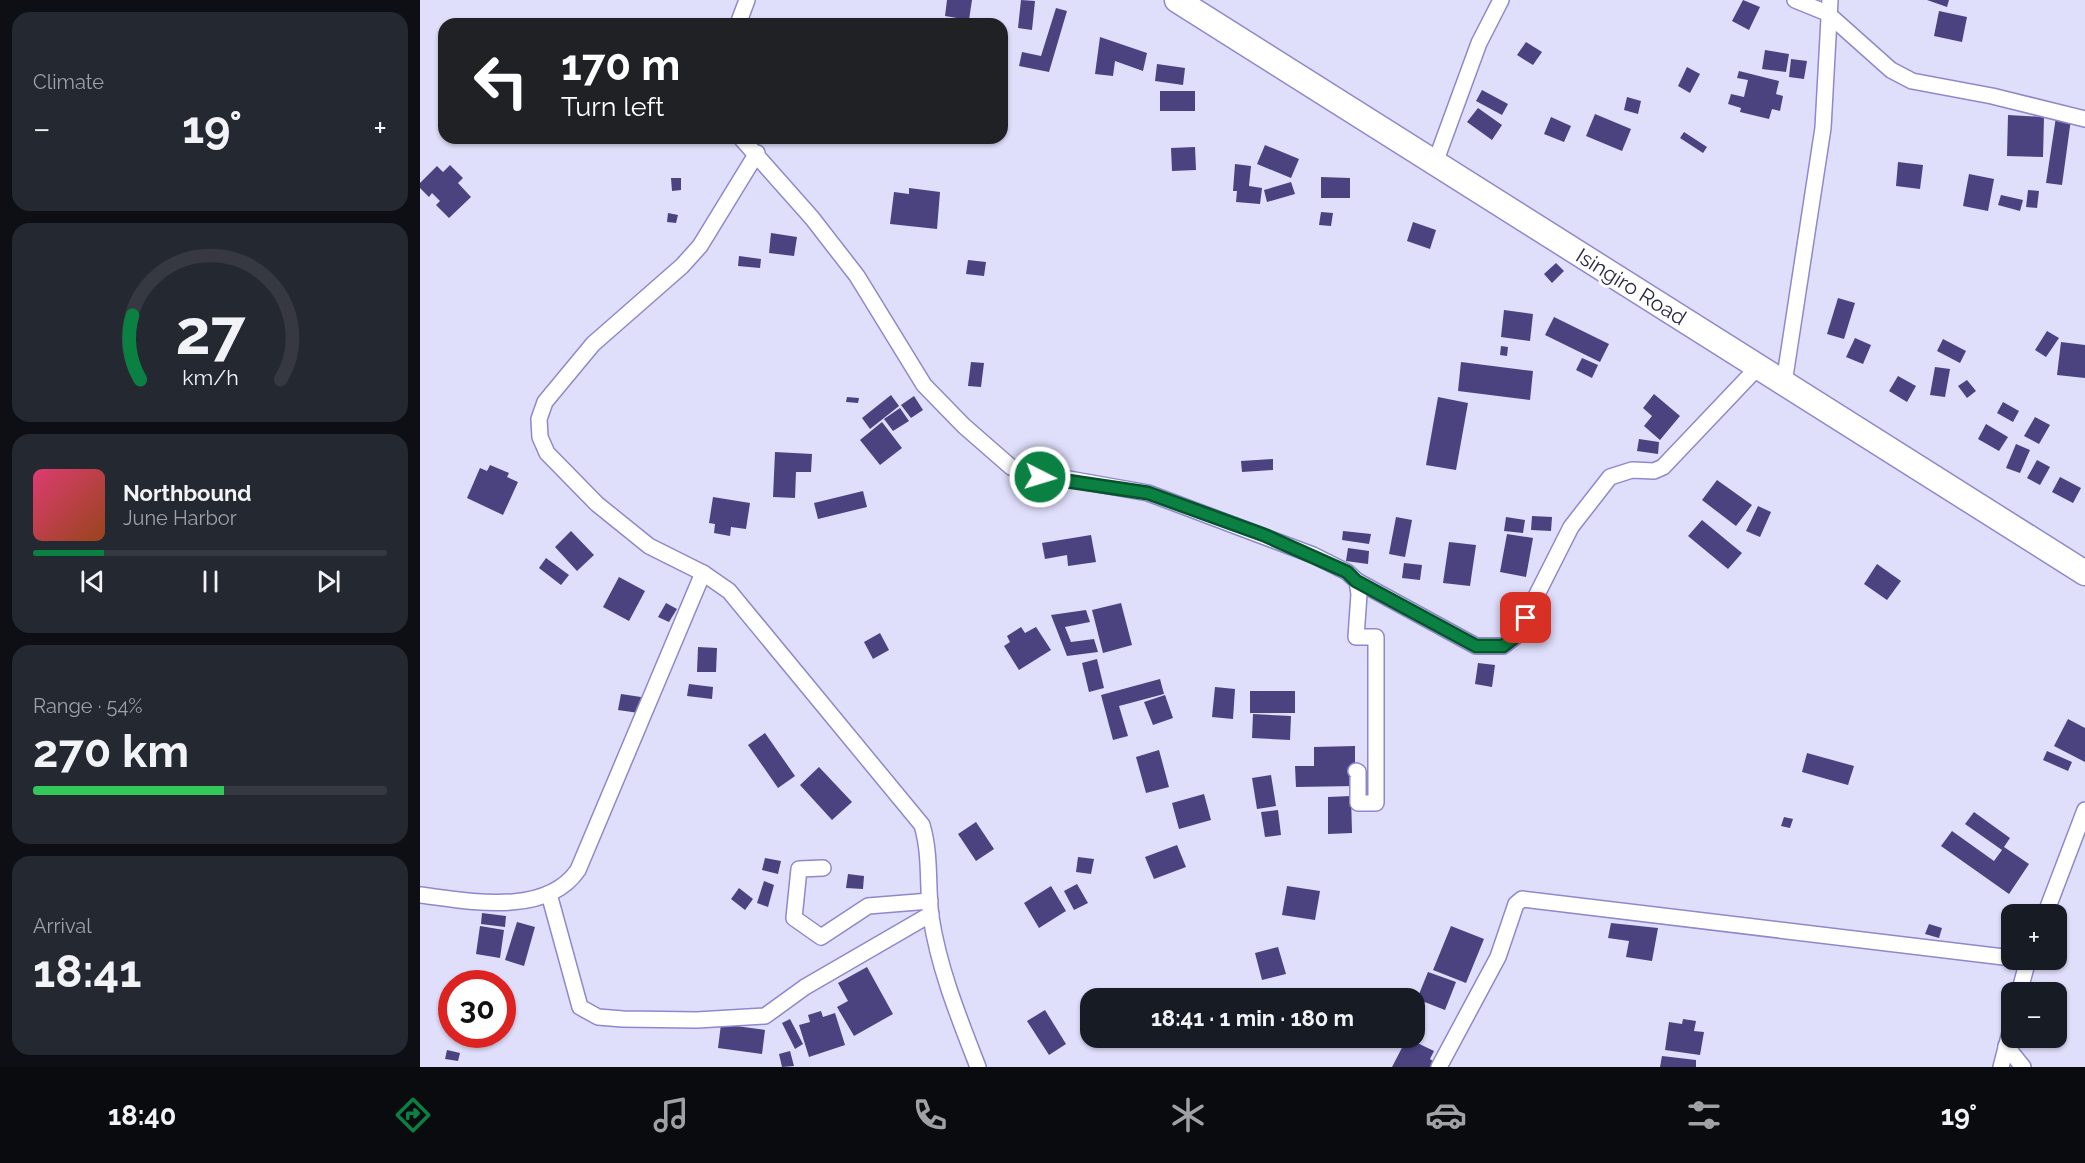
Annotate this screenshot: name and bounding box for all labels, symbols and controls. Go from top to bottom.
text: 170 m [561,41,680,90]
icon: left [462,42,540,120]
text: Climate [33,70,104,94]
text: Turn left [561,91,664,122]
text: 19° [182,101,242,154]
text: − [33,109,51,148]
text: + [373,109,387,148]
street label: Isingiro Road [1572,243,1691,330]
text: 27 [175,295,246,369]
text: km/h [182,365,238,390]
position arrow [1008,445,1072,509]
text: Northbound [123,480,252,506]
text: June Harbor [123,506,237,530]
icon: previous [76,565,109,598]
icon: pause [194,565,227,598]
icon: next [312,565,345,598]
pin [1500,592,1551,643]
icon: arrive [1509,601,1542,634]
text: Range · 54% [33,694,143,718]
text: 270 km [33,725,189,778]
map controls [2001,904,2067,1048]
button: + [2001,904,2067,970]
text: Arrival [33,914,92,938]
text: 18:41 [33,945,141,998]
speed limit sign: 30 [438,970,516,1048]
button: − [2001,982,2067,1048]
text: 18:41 · 1 min · 180 m [1151,1005,1354,1031]
icon: directions [392,1094,434,1136]
icon: music [650,1094,692,1136]
icon: phone [909,1094,951,1136]
icon: climate [1167,1094,1209,1136]
icon: car [1425,1094,1467,1136]
icon: filters [1683,1094,1725,1136]
text: 18:40 [108,1100,176,1131]
text: 19° [1941,1100,1977,1131]

